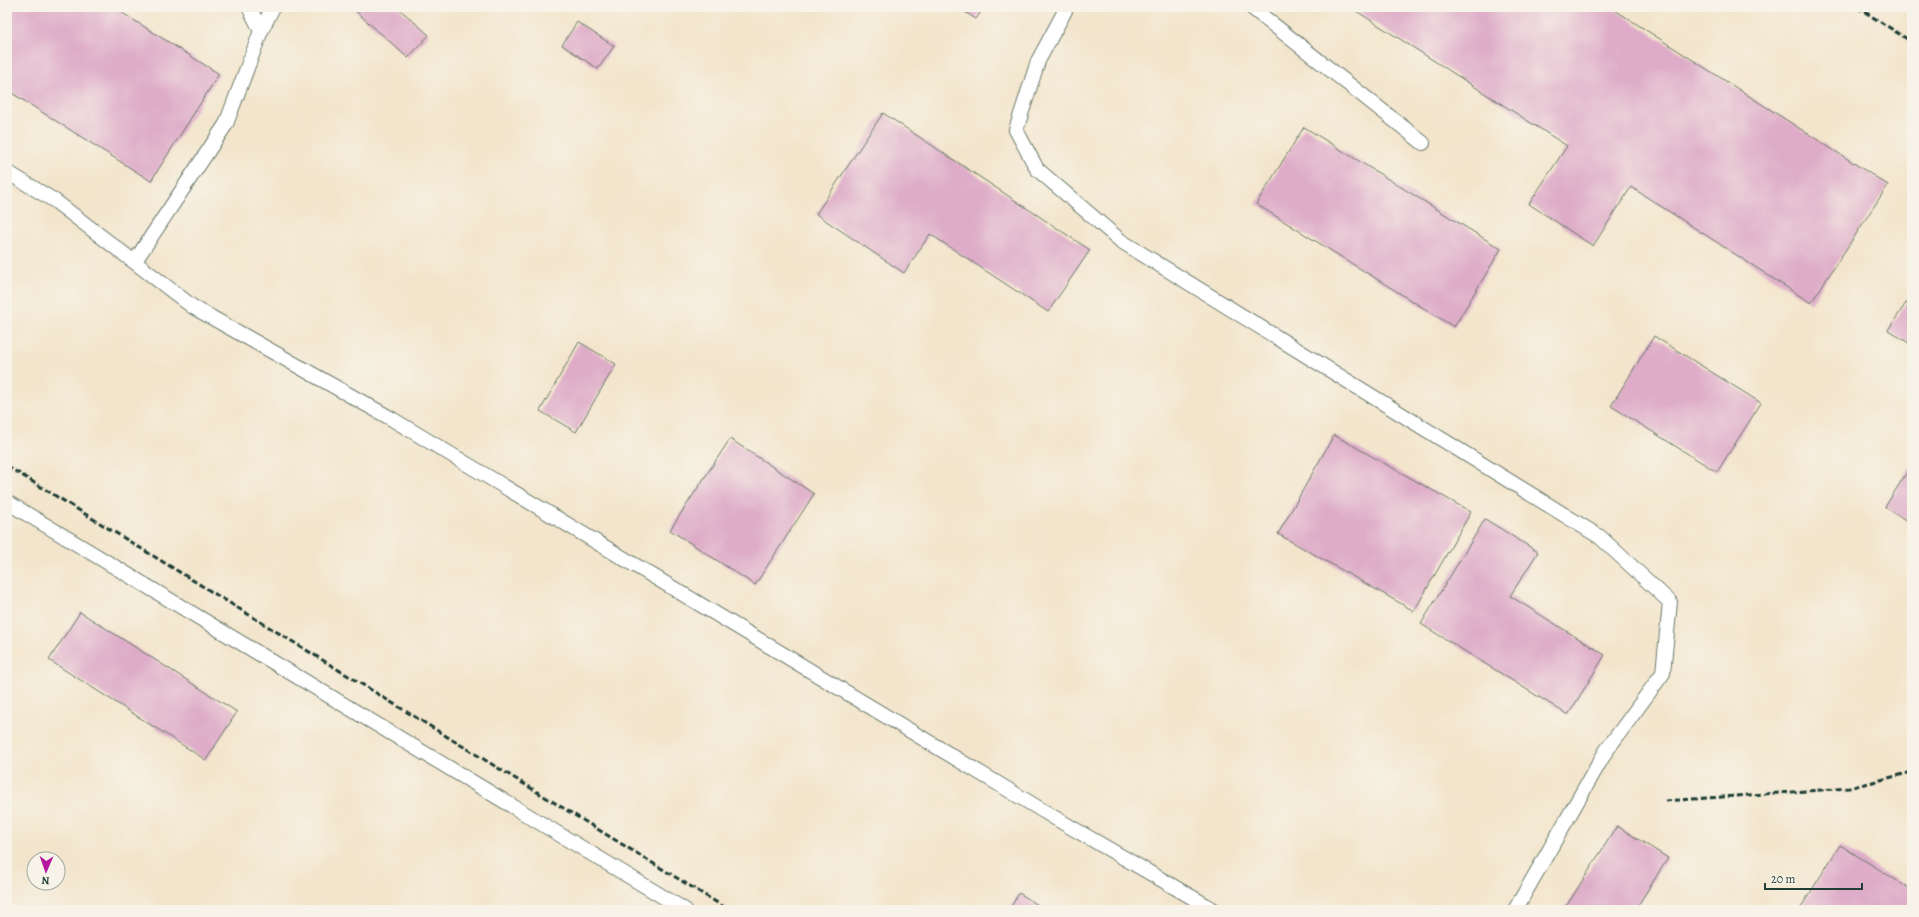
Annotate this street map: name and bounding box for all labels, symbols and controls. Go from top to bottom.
north arrow [26,851,66,891]
scale bar [1765,865,1862,891]
text: 20 m [1771,871,1795,887]
text: N [41,873,50,888]

